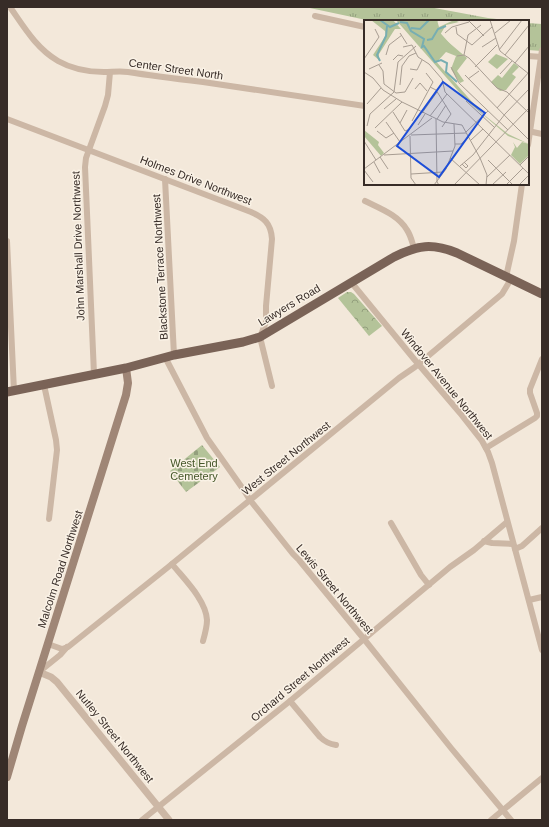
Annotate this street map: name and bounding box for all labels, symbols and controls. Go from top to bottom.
inset map [364,20,529,185]
street label: Center Street North [128,56,224,82]
street label: Holmes Drive Northwest [138,153,254,207]
street label: John Marshall Drive Northwest [69,171,87,321]
street label: Blackstone Terrace Northwest [150,194,170,340]
street label: Lawyers Road [256,282,322,328]
street label: Windover Avenue Northwest [399,326,495,442]
street label: West Street Northwest [240,419,332,497]
park label: West End Cemetery [170,457,218,482]
street label: Malcolm Road Northwest [35,509,85,629]
street label: Lewis Street Northwest [294,542,376,636]
street label: Orchard Street Northwest [248,634,352,724]
street label: Nutley Street Northwest [74,687,156,785]

